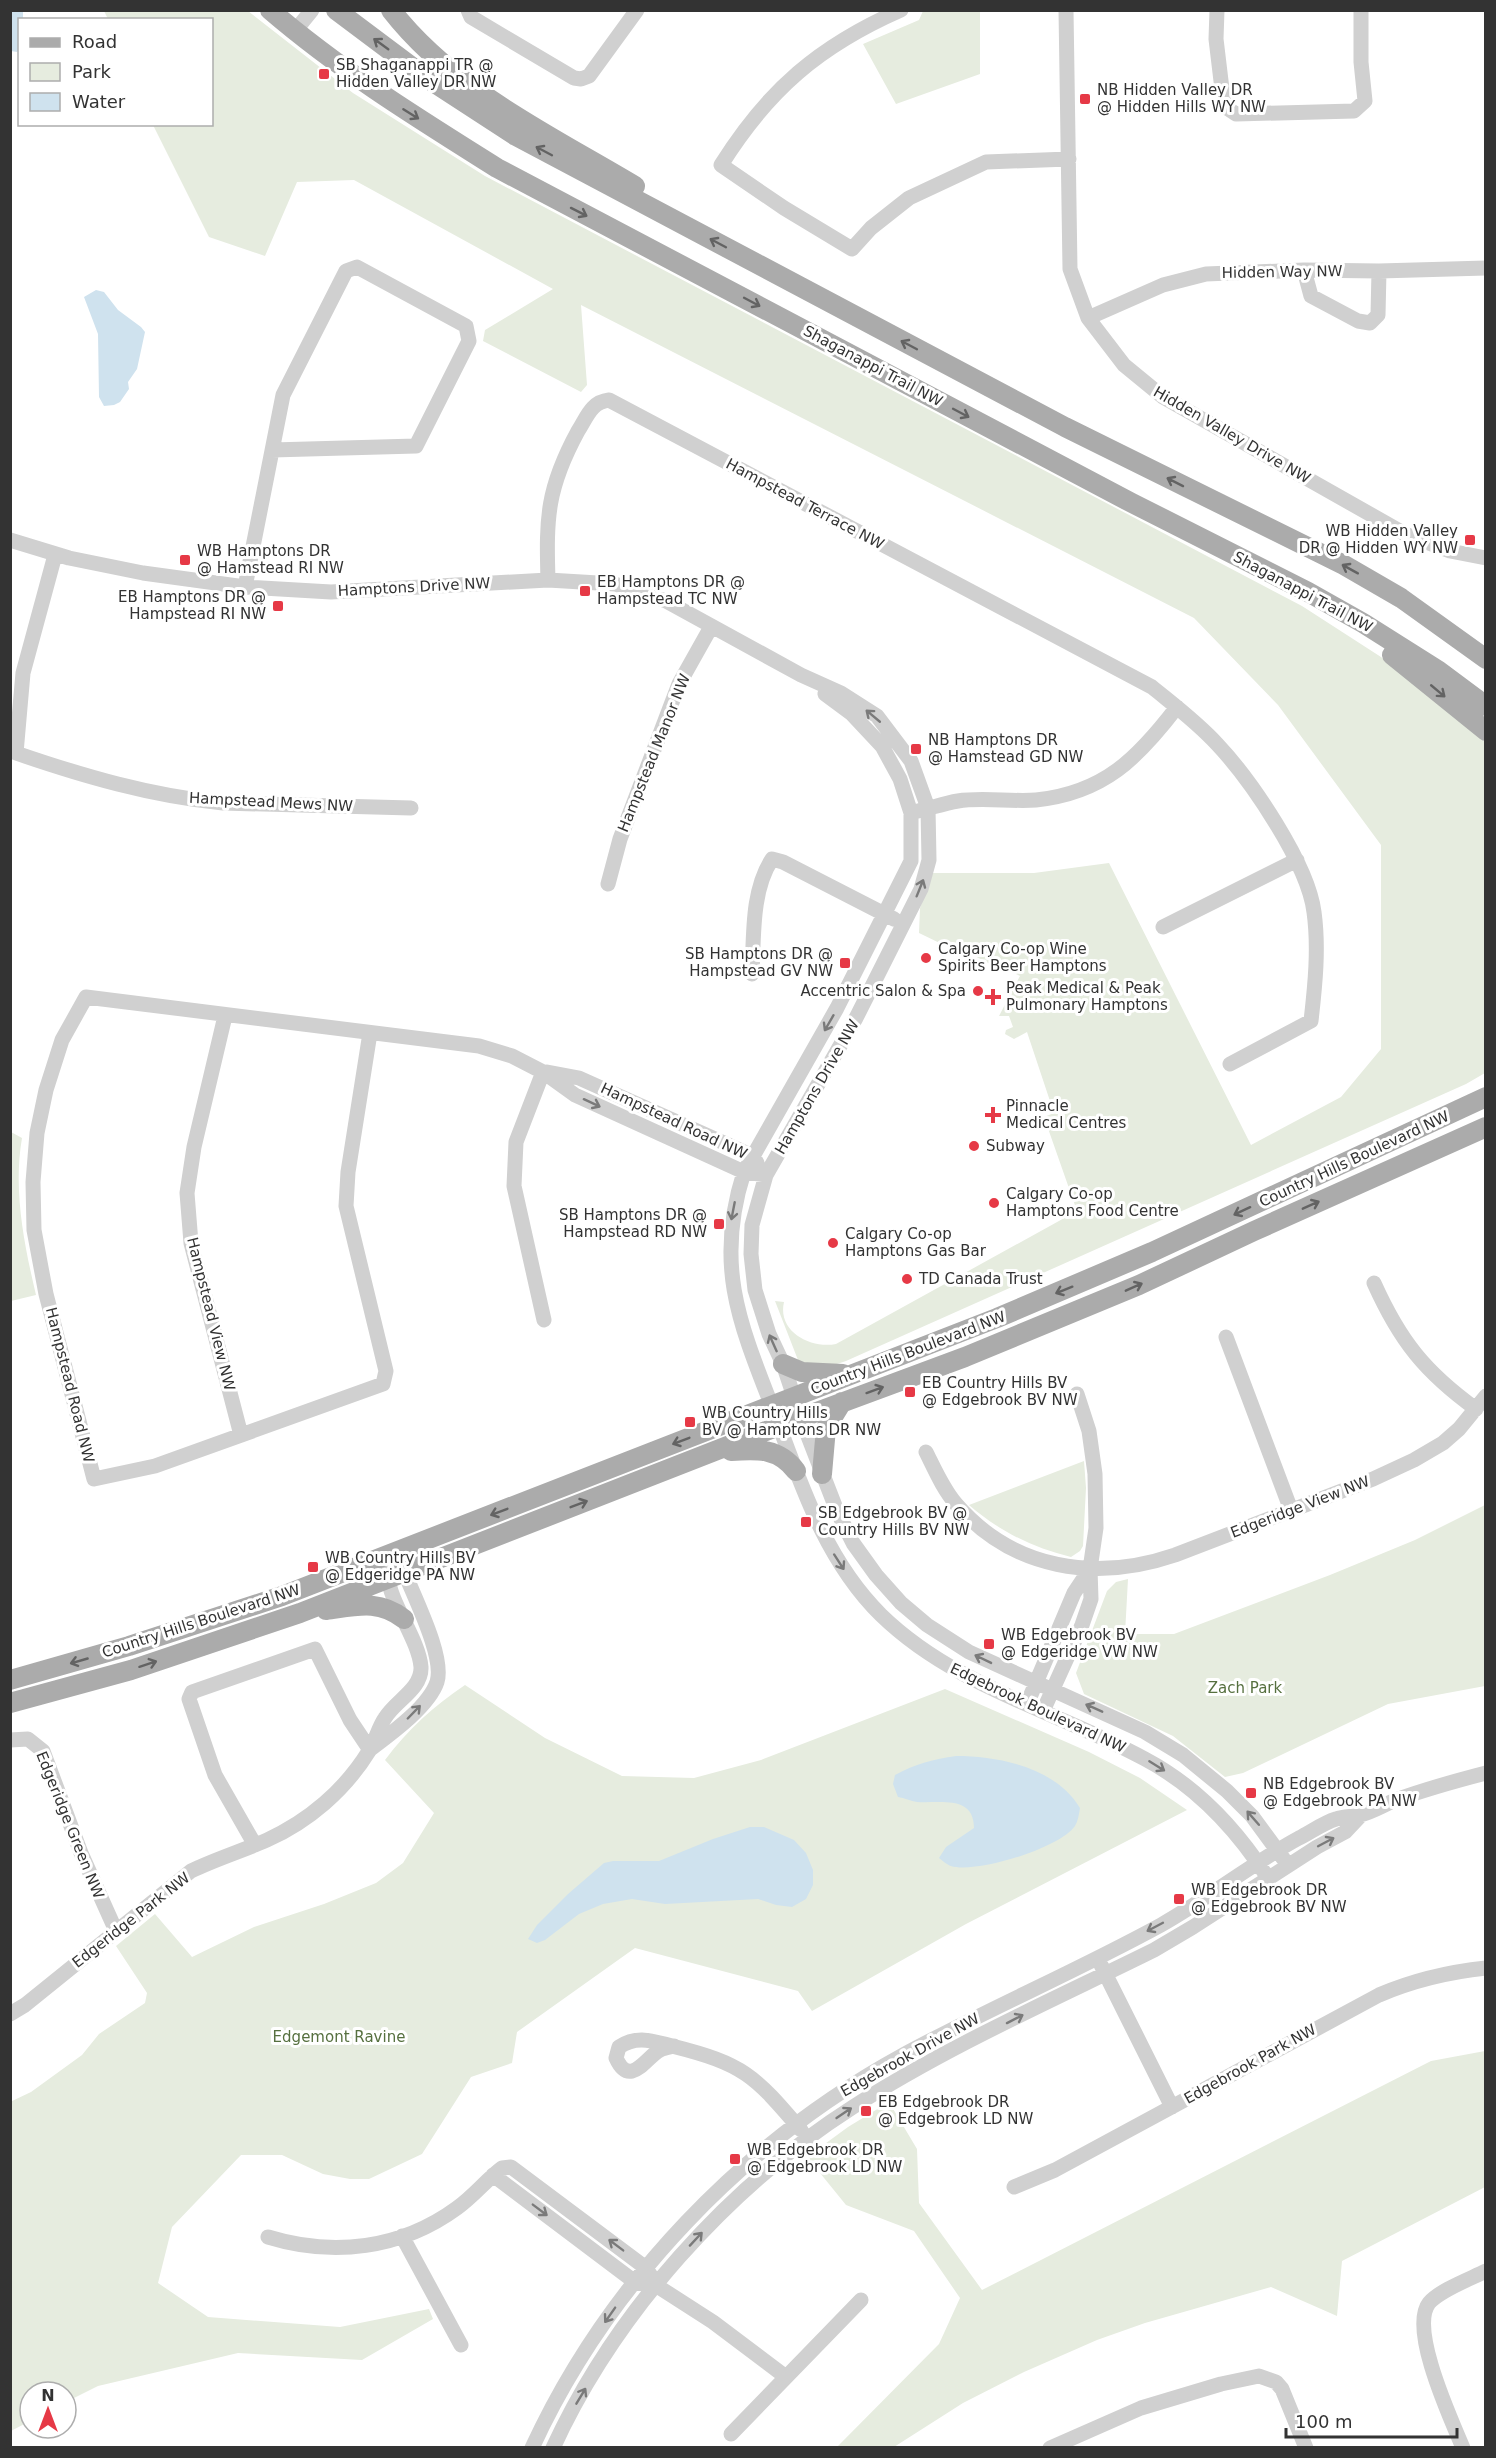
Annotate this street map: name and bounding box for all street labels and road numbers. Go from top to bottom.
street label: Hidden Way NW [1221,262,1343,282]
street label: Shaganappi Trail NW [800,322,946,410]
street label: Hidden Valley Drive NW [1150,383,1314,487]
street label: Hampstead Terrace NW [723,455,887,553]
street label: Shaganappi Trail NW [1230,548,1376,636]
street label: Hamptons Drive NW [337,574,491,600]
street label: Hampstead Manor NW [614,671,694,835]
street label: Hampstead Mews NW [189,789,354,815]
street label: Hamptons Drive NW [771,1016,863,1158]
street label: Hampstead Road NW [598,1079,750,1163]
street label: Country Hills Boulevard NW [1256,1107,1452,1211]
street label: Hampstead View NW [183,1235,239,1393]
street label: Hampstead Road NW [42,1305,98,1465]
street label: Country Hills Boulevard NW [808,1307,1008,1399]
street label: Edgeridge View NW [1228,1472,1372,1542]
street label: Country Hills Boulevard NW [100,1580,303,1662]
street label: Edgebrook Boulevard NW [947,1659,1129,1757]
street label: Edgeridge Green NW [32,1749,108,1901]
street label: Edgeridge Park NW [69,1868,194,1972]
street label: Edgebrook Drive NW [838,2009,983,2101]
street label: Edgebrook Park NW [1181,2020,1319,2108]

